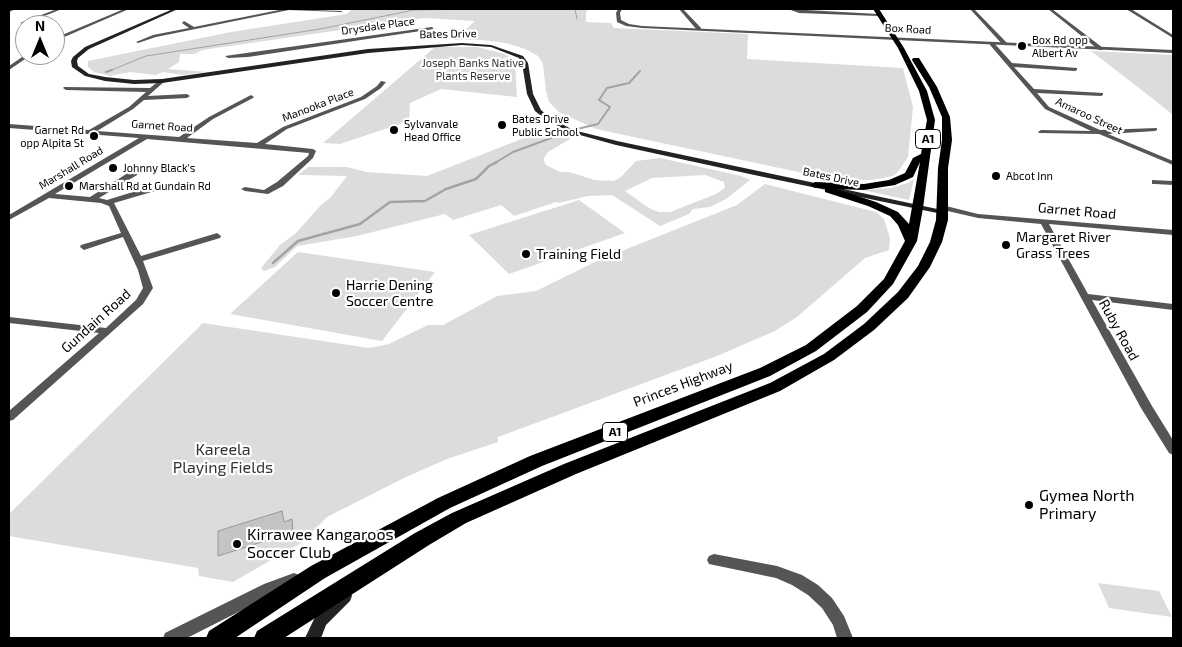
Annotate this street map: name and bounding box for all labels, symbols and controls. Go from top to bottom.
street label: Drysdale Place [340,14,416,38]
north arrow [15,15,65,65]
text: N [35,17,45,34]
street label: Box Road [884,21,932,37]
street label: Bates Drive [419,27,477,41]
place label: Box Rd opp Albert Av [1032,33,1088,59]
marker: Box Rd opp Albert Av [1016,40,1028,52]
park label: Joseph Banks Native Plants Reserve [422,56,524,82]
street label: Manooka Place [280,85,356,125]
street label: Amaroo Street [1053,95,1125,137]
place label: Bates Drive Public School [512,112,579,138]
street label: Garnet Road [131,117,193,135]
place label: Sylvanvale Head Office [404,117,461,143]
marker: Bates Drive Public School [496,119,508,131]
place label: Garnet Rd opp Alpita St [20,123,84,149]
marker: Sylvanvale Head Office [388,124,400,136]
marker: Garnet Rd opp Alpita St [88,130,100,142]
road number: A1 [916,130,940,148]
street label: Marshall Road [37,144,105,192]
place label: Johnny Black's [123,161,195,175]
marker: Johnny Black's [107,162,119,174]
street label: Bates Drive [802,165,860,189]
place label: Abcot Inn [1006,169,1053,183]
marker: Abcot Inn [990,170,1002,182]
place label: Marshall Rd at Gundain Rd [79,179,211,193]
marker: Marshall Rd at Gundain Rd [63,180,75,192]
street label: Garnet Road [1037,199,1117,223]
place label: Margaret River Grass Trees [1016,229,1111,262]
marker: Margaret River Grass Trees [1000,239,1012,251]
place label: Training Field [536,246,621,262]
marker: Training Field [520,248,532,260]
place label: Harrie Dening Soccer Centre [346,277,433,310]
street label: Gundain Road [58,285,134,357]
marker: Harrie Dening Soccer Centre [330,287,342,299]
street label: Ruby Road [1095,296,1143,364]
street label: Princes Highway [631,357,735,411]
road number: A1 [602,422,628,442]
park label: Kareela Playing Fields [173,440,273,478]
place label: Gymea North Primary [1039,486,1135,524]
marker: Gymea North Primary [1023,499,1035,511]
place label: Kirrawee Kangaroos Soccer Club [247,525,394,563]
marker: Kirrawee Kangaroos Soccer Club [231,538,243,550]

